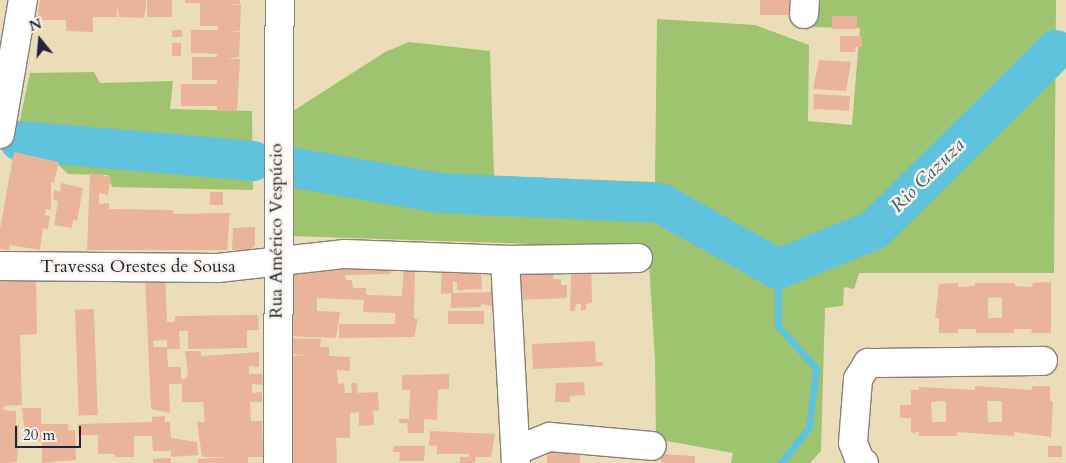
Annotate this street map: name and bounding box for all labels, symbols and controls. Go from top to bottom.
text: N [27,14,44,36]
north arrow [15,15,65,65]
water label: Rio Cazuza [886,134,970,218]
street label: Rua Américo Vespúcio [266,143,288,319]
street label: Travessa Orestes de Sousa [40,256,236,278]
scale bar [18,416,84,448]
text: 20 m [23,425,55,445]

